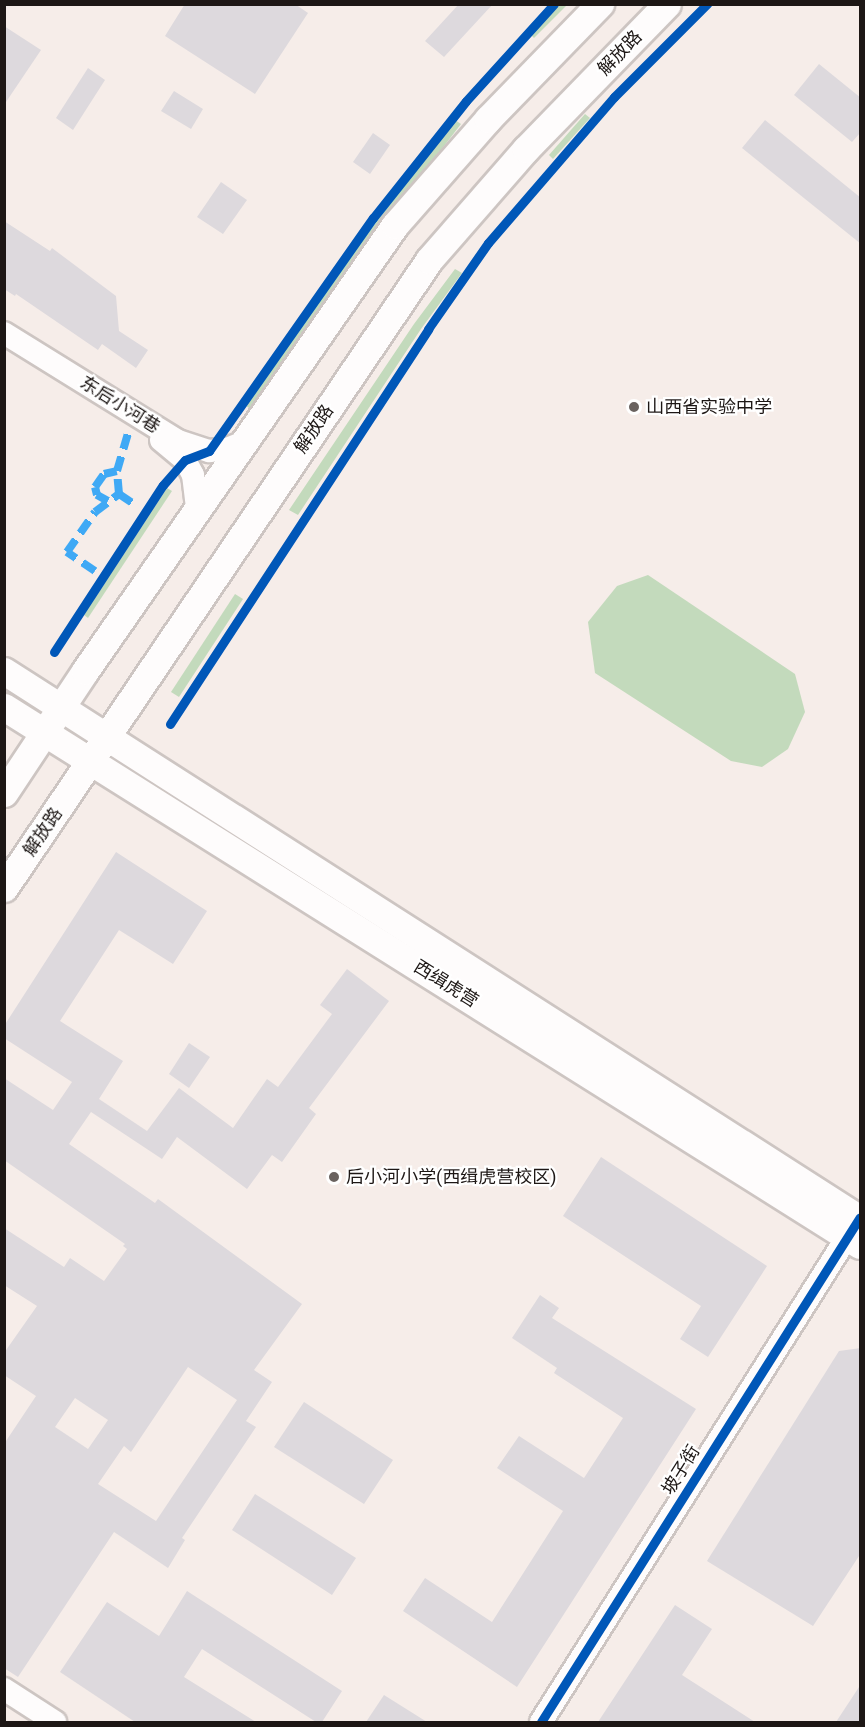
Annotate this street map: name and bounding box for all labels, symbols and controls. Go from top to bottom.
street label: 解放路 [593,26,647,80]
street label: 东后小河巷 [76,372,164,438]
place label: 山西省实验中学 [646,396,772,418]
marker: 山西省实验中学 [627,400,641,414]
street label: 解放路 [290,401,338,457]
street label: 解放路 [19,804,67,860]
street label: 西缉虎营 [410,956,482,1012]
place label: 后小河小学(西缉虎营校区) [346,1166,556,1188]
marker: 后小河小学(西缉虎营校区) [327,1170,341,1184]
street label: 坡子街 [658,1441,704,1499]

